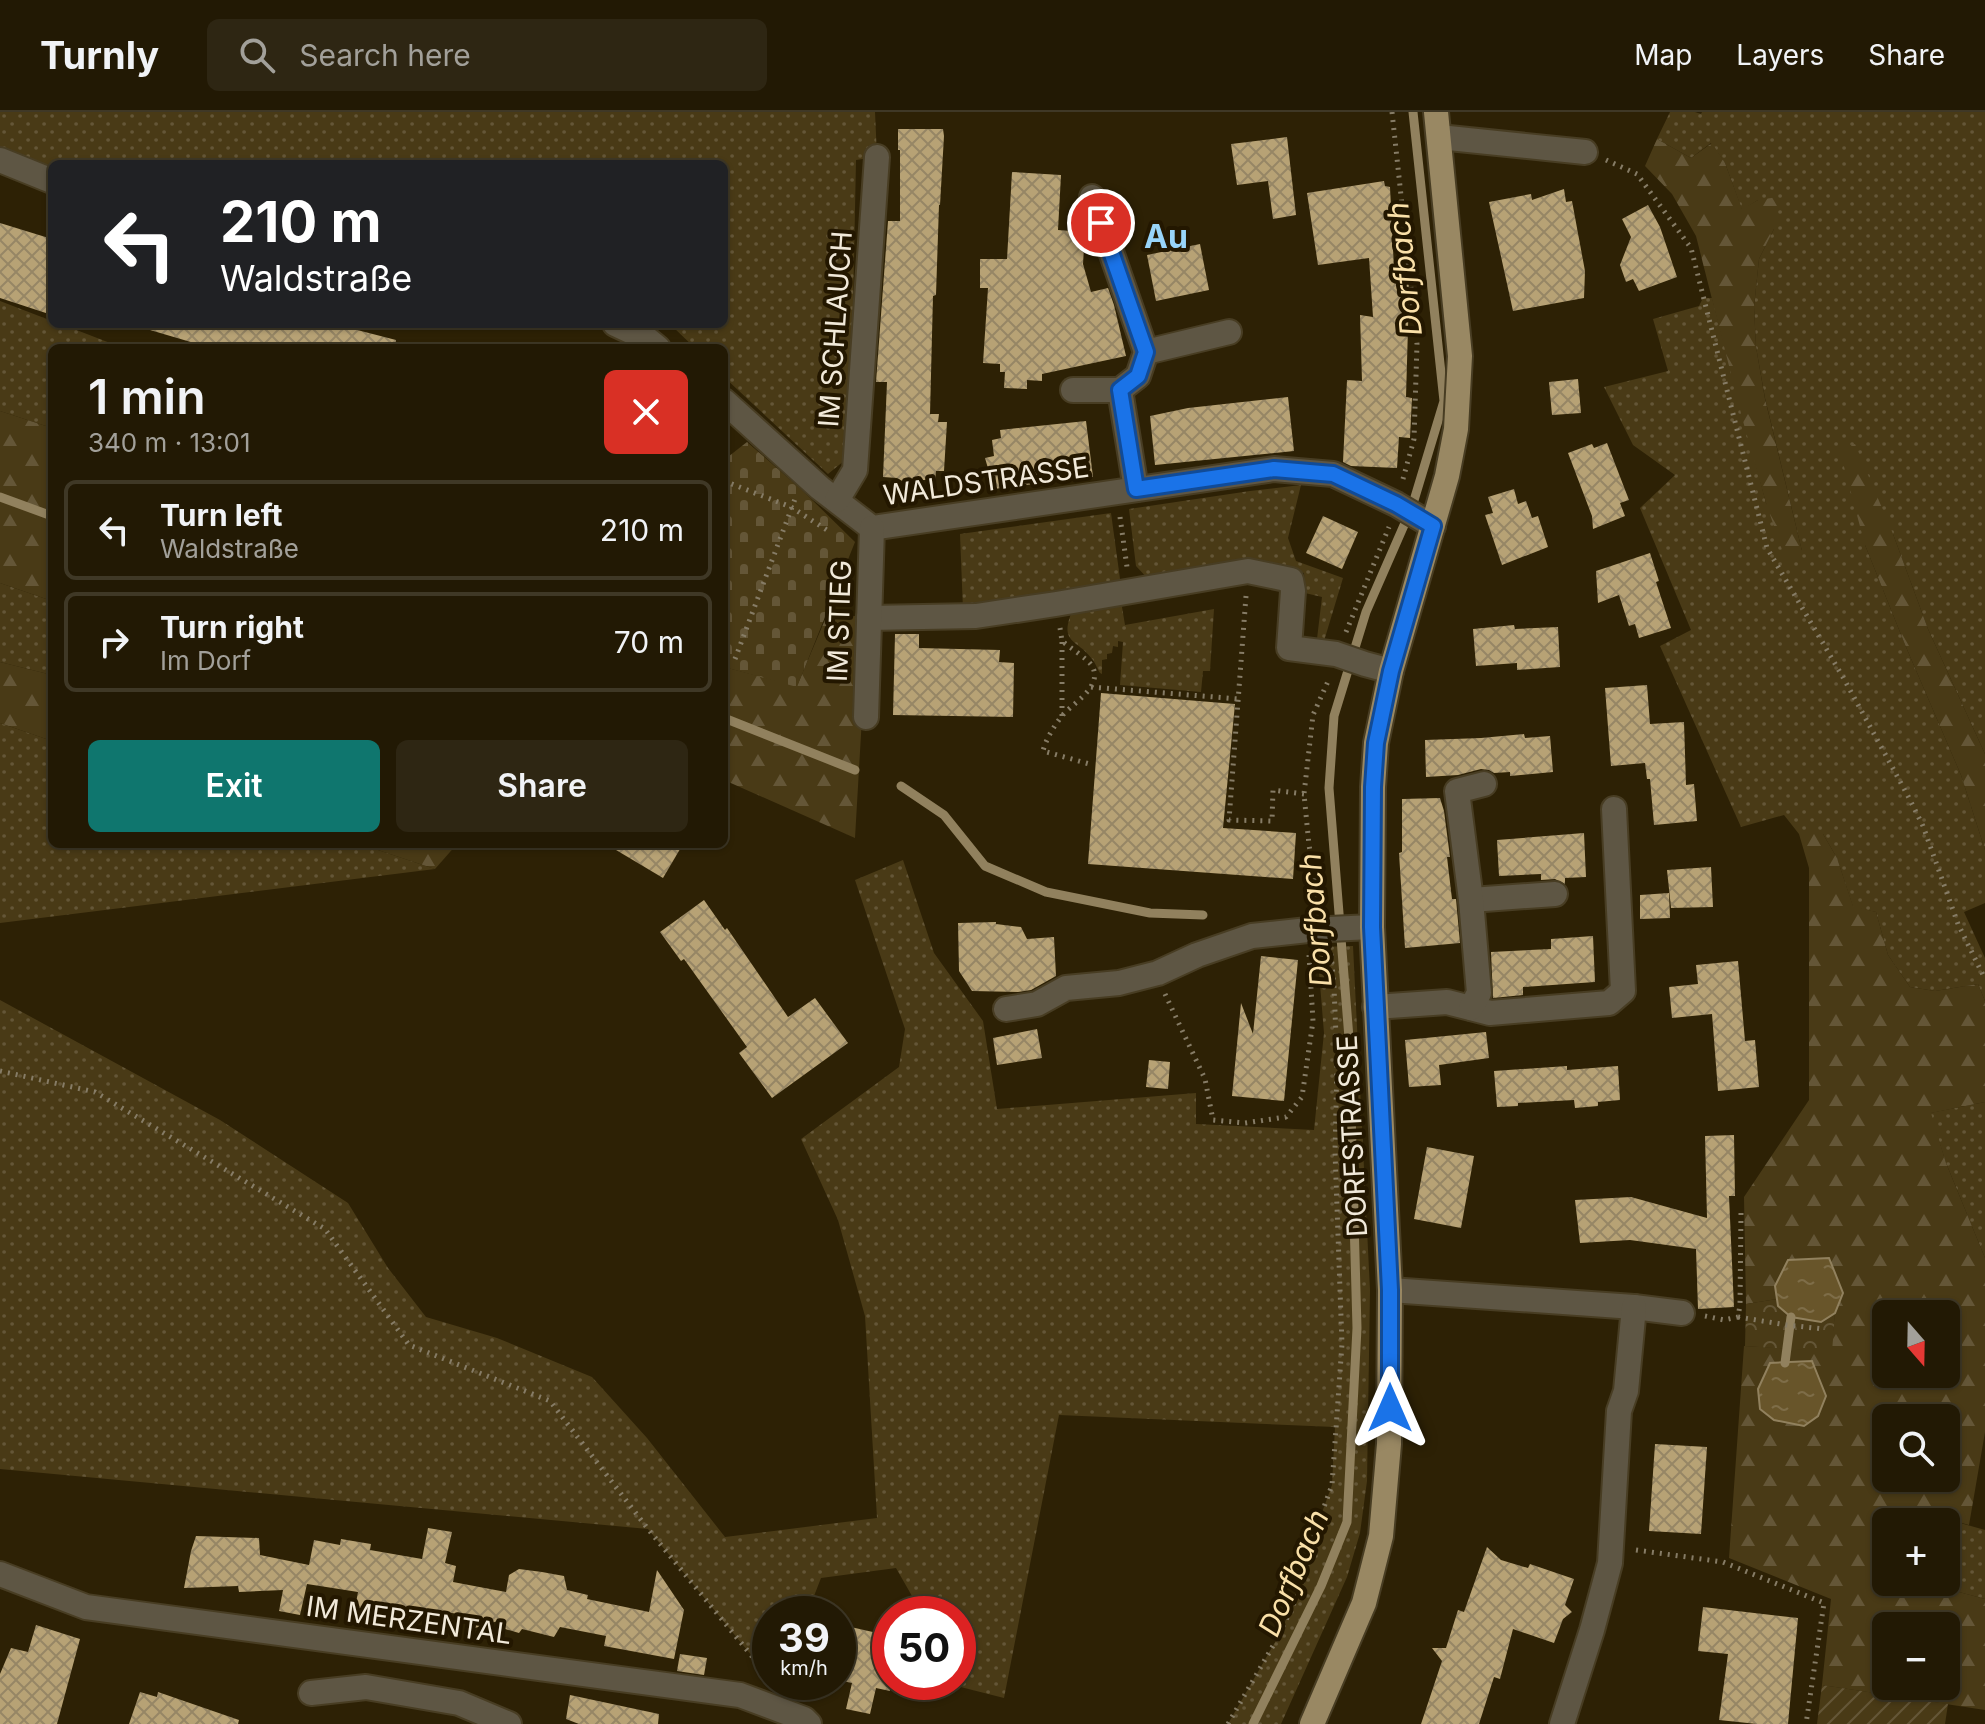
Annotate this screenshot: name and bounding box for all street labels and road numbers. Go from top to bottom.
street label: IM SCHLAUCH [811,230,859,428]
street label: WALDSTRASSE [881,450,1091,512]
street label: IM STIEG [820,559,858,683]
street label: DORFSTRASSE [1330,1034,1374,1238]
street label: IM MERZENTAL [304,1589,514,1651]

